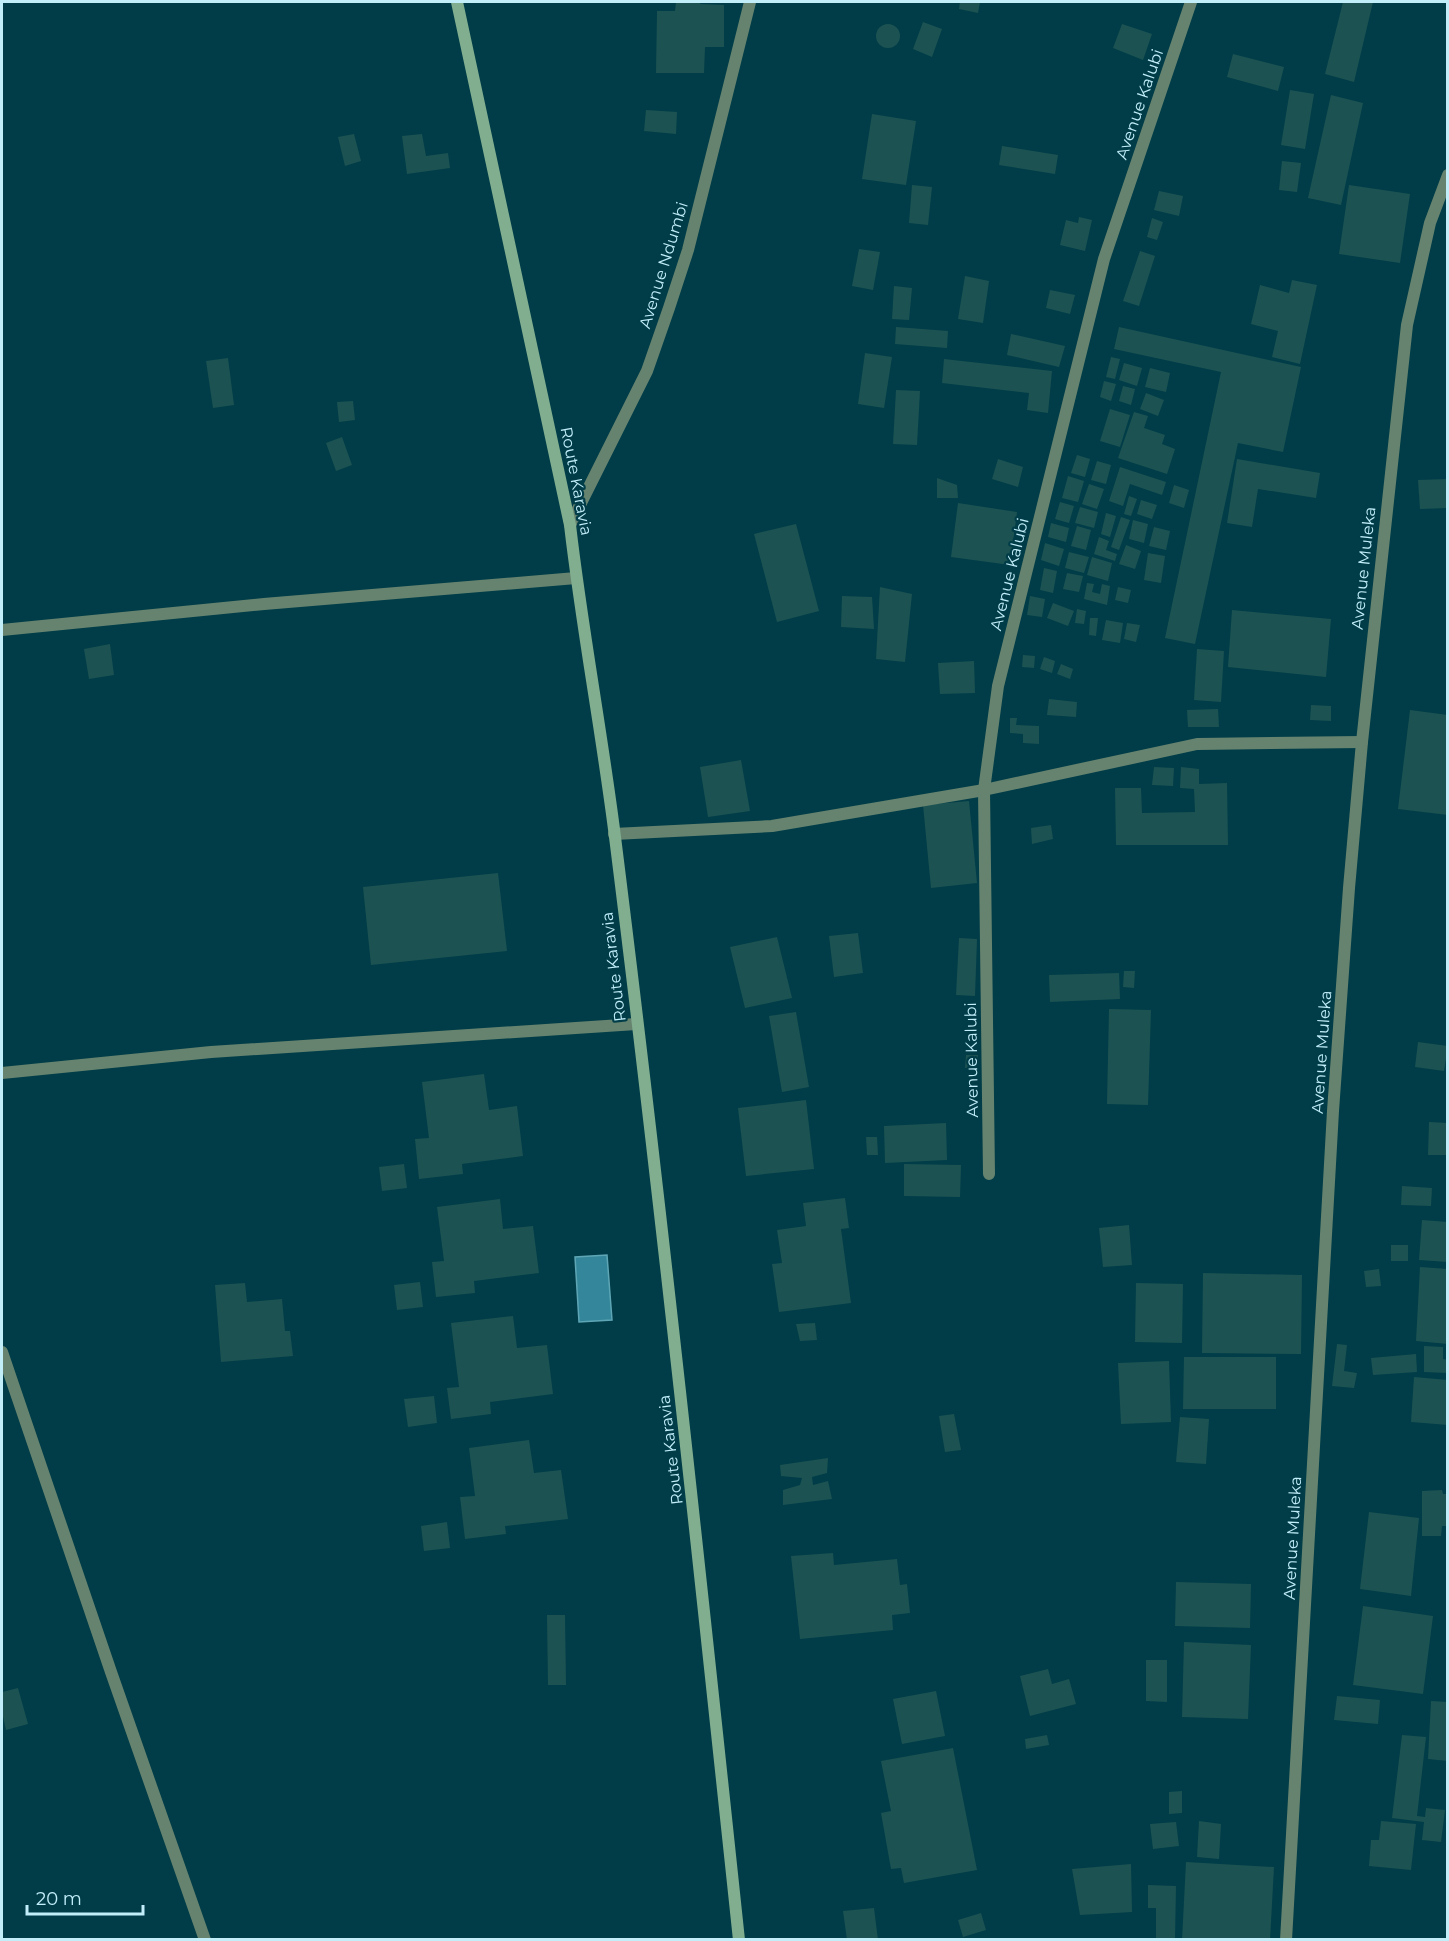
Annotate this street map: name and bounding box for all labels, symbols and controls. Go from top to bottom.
street label: Avenue Kalubi [1112,47,1167,162]
street label: Avenue Ndumbi [635,200,692,331]
street label: Route Karavia [557,425,596,537]
street label: Avenue Muleka [1348,506,1379,630]
street label: Avenue Kalubi [986,516,1033,632]
street label: Route Karavia [597,911,630,1023]
street label: Avenue Muleka [1308,990,1335,1114]
street label: Avenue Kalubi [961,1002,982,1118]
street label: Route Karavia [654,1394,687,1506]
street label: Avenue Muleka [1280,1476,1305,1600]
scale bar [27,1878,142,1916]
text: 20 m [36,1888,82,1910]

